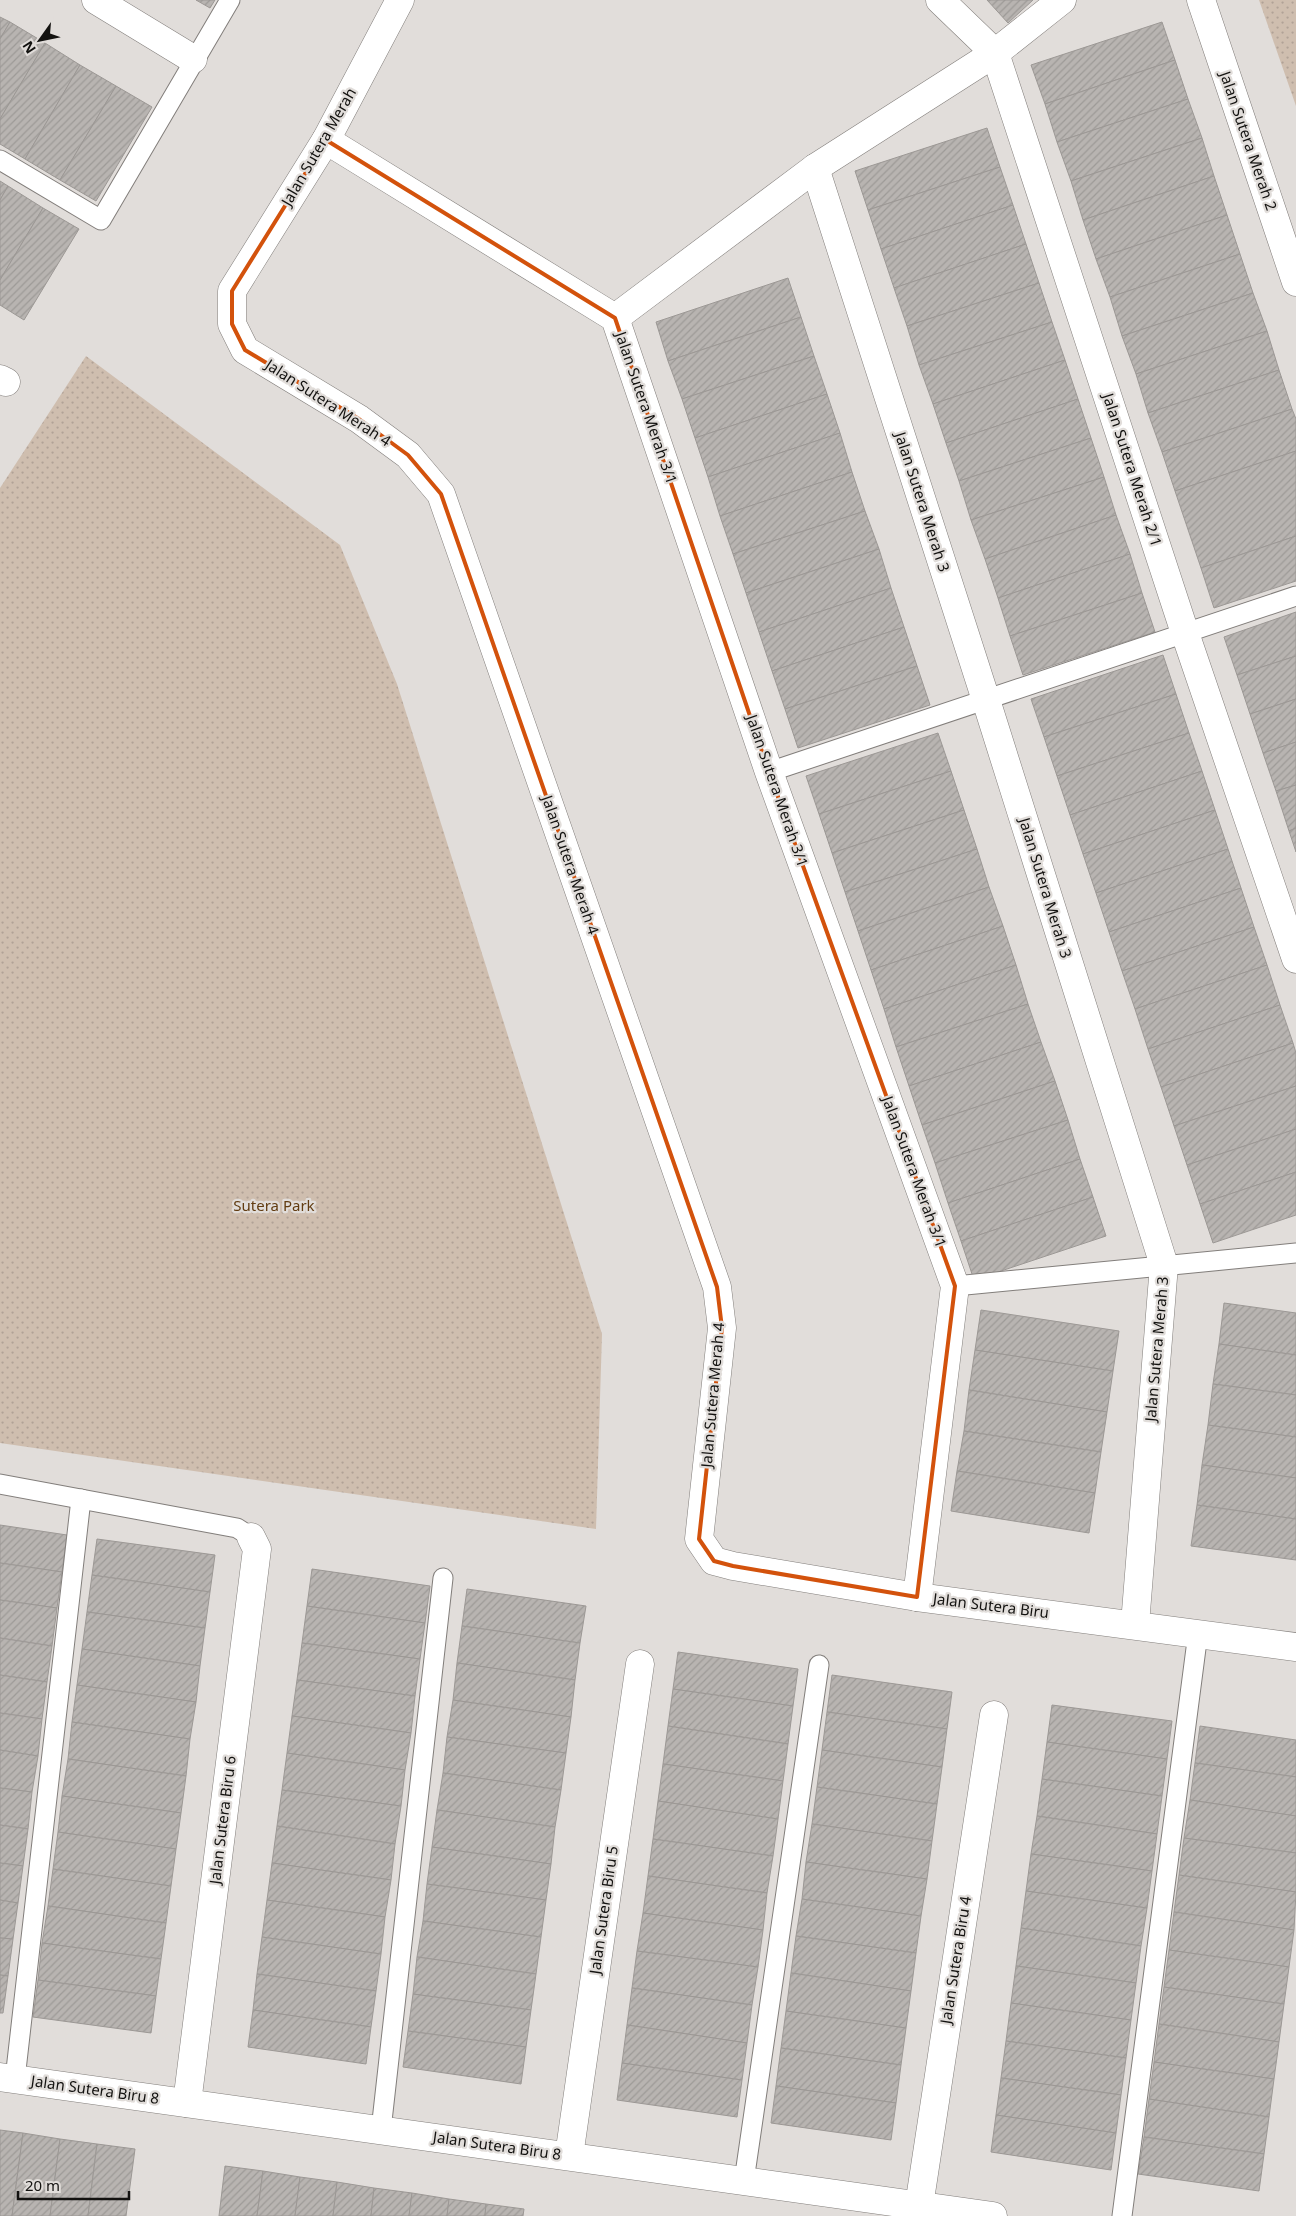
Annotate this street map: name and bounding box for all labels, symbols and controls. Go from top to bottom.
north arrow [15,15,65,65]
text: N [18,37,40,57]
street label: Jalan Sutera Merah 2 [1215,67,1282,213]
street label: Jalan Sutera Merah [275,84,360,211]
street label: Jalan Sutera Merah 3/1 [611,327,682,486]
street label: Jalan Sutera Merah 4 [260,353,395,450]
street label: Jalan Sutera Merah 2/1 [1098,389,1167,549]
street label: Jalan Sutera Merah 3 [890,427,955,574]
street label: Jalan Sutera Merah 3/1 [742,710,813,869]
street label: Jalan Sutera Merah 4 [537,791,604,937]
street label: Jalan Sutera Merah 3 [1015,813,1077,960]
street label: Jalan Sutera Merah 3/1 [878,1091,952,1250]
park label: Sutera Park [233,1195,315,1215]
street label: Jalan Sutera Merah 3 [1140,1275,1172,1424]
street label: Jalan Sutera Merah 4 [696,1321,728,1470]
street label: Jalan Sutera Biru [930,1588,1050,1622]
street label: Jalan Sutera Biru 6 [204,1755,240,1887]
street label: Jalan Sutera Biru 5 [584,1845,622,1977]
street label: Jalan Sutera Biru 4 [935,1894,975,2027]
street label: Jalan Sutera Biru 8 [28,2070,160,2108]
street label: Jalan Sutera Biru 8 [430,2126,562,2164]
scale bar [18,2168,129,2200]
text: 20 m [25,2175,60,2195]

